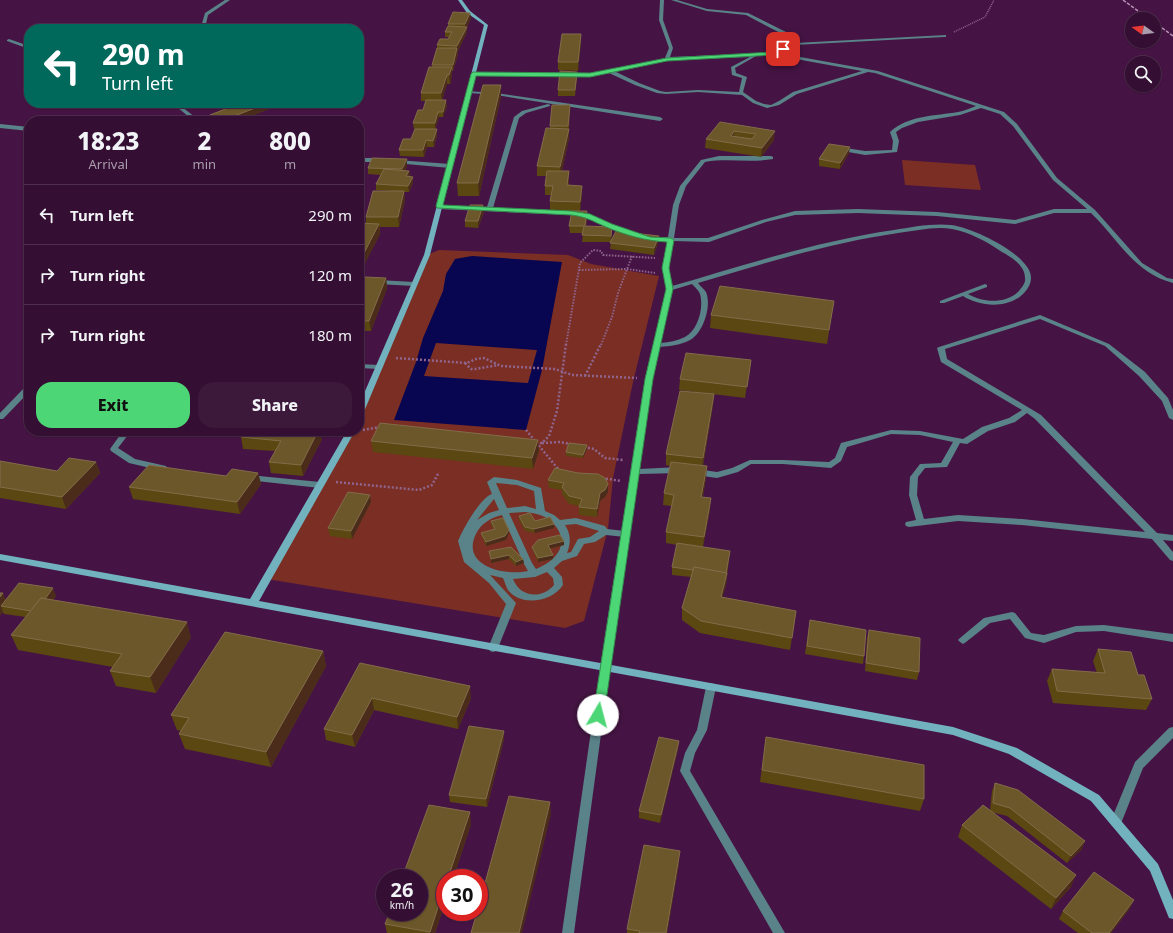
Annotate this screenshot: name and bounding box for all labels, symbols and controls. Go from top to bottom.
north arrow [1125,12,1161,48]
map controls [1125,12,1161,92]
pin [766,32,800,66]
text: 290 m [102,35,185,73]
icon: arrive [772,38,794,60]
icon: left [36,40,88,92]
button: search [1125,56,1161,92]
text: Turn left [102,71,173,95]
text: 18:23 [77,124,139,157]
text: 2 [197,124,211,157]
text: 800 [269,124,311,157]
text: Arrival [88,155,128,173]
text: min [193,155,216,173]
text: m [284,155,296,173]
icon: left [36,204,58,226]
text: Turn left [70,205,134,225]
text: 290 m [308,205,352,225]
icon: right [36,264,58,286]
text: Turn right [70,265,145,285]
text: 120 m [308,265,352,285]
icon: right [36,324,58,346]
text: Turn right [70,325,145,345]
text: 180 m [308,325,352,345]
button: Exit [36,382,190,428]
button: Share [198,382,352,428]
position arrow [577,694,619,736]
speed limit sign: 30 [436,869,488,921]
text: 26 [391,876,413,903]
text: km/h [390,898,414,912]

